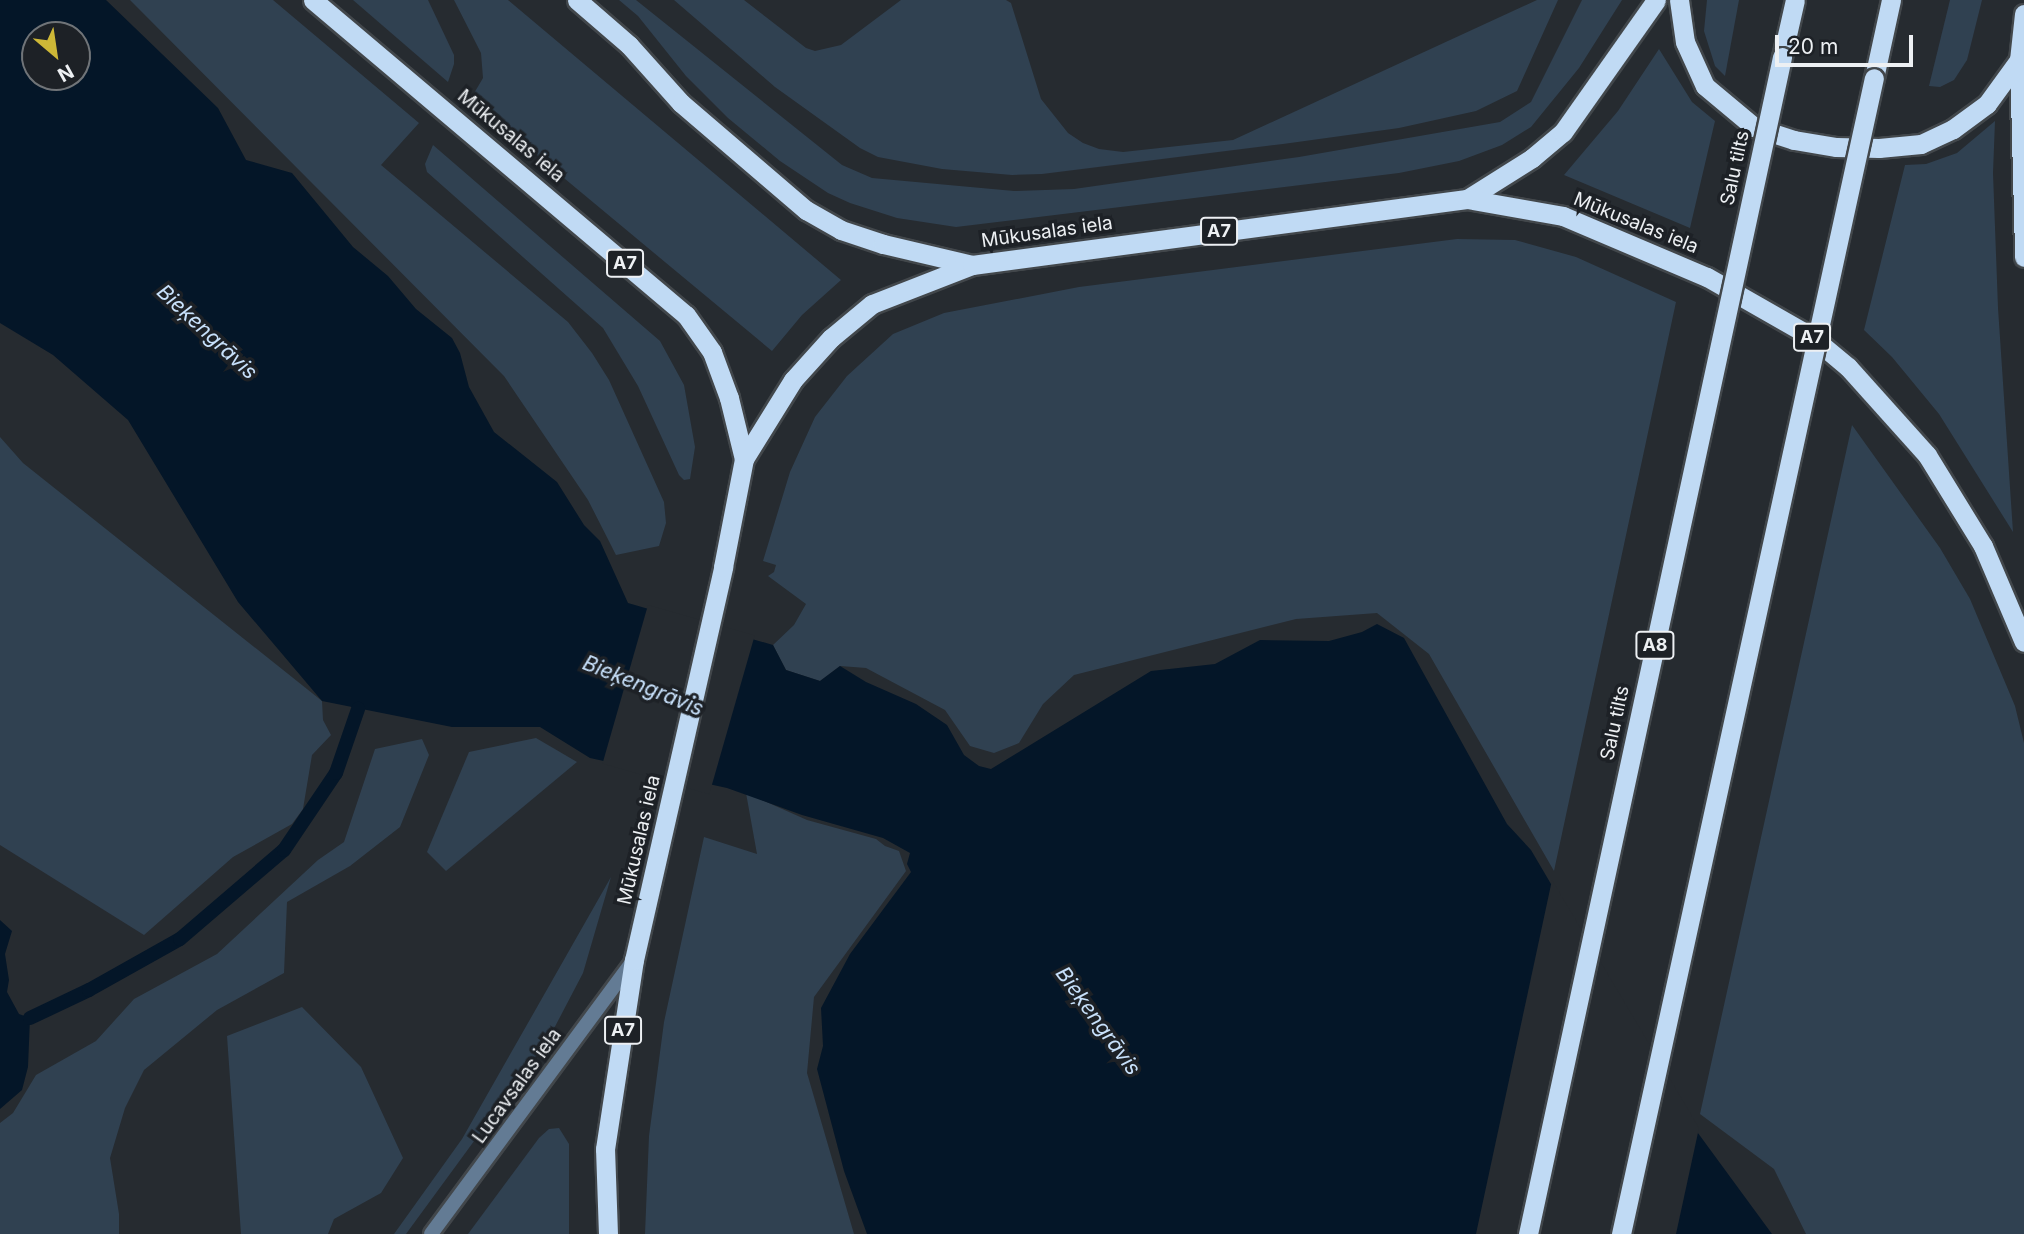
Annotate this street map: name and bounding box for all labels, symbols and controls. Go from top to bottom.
north arrow [21,21,91,91]
scale bar [1779,21,1917,65]
text: 20 m [1788,34,1838,59]
text: N [54,59,77,87]
street label: Mūkusalas iela [453,85,569,187]
street label: Salu tilts [1716,129,1754,207]
street label: Mūkusalas iela [1570,188,1702,258]
street label: Mūkusalas iela [980,212,1114,252]
road number: A7 [1200,216,1238,246]
road number: A7 [606,248,644,278]
water label: Bieķengrāvis [152,279,262,385]
road number: A7 [1793,323,1831,352]
road number: A8 [1634,630,1676,660]
water label: Bieķengrāvis [579,650,707,722]
street label: Salu tilts [1596,684,1634,762]
street label: Mūkusalas iela [613,773,665,907]
water label: Bieķengrāvis [1050,962,1146,1080]
road number: A7 [604,1015,642,1044]
street label: Lucavsalas iela [468,1024,566,1148]

